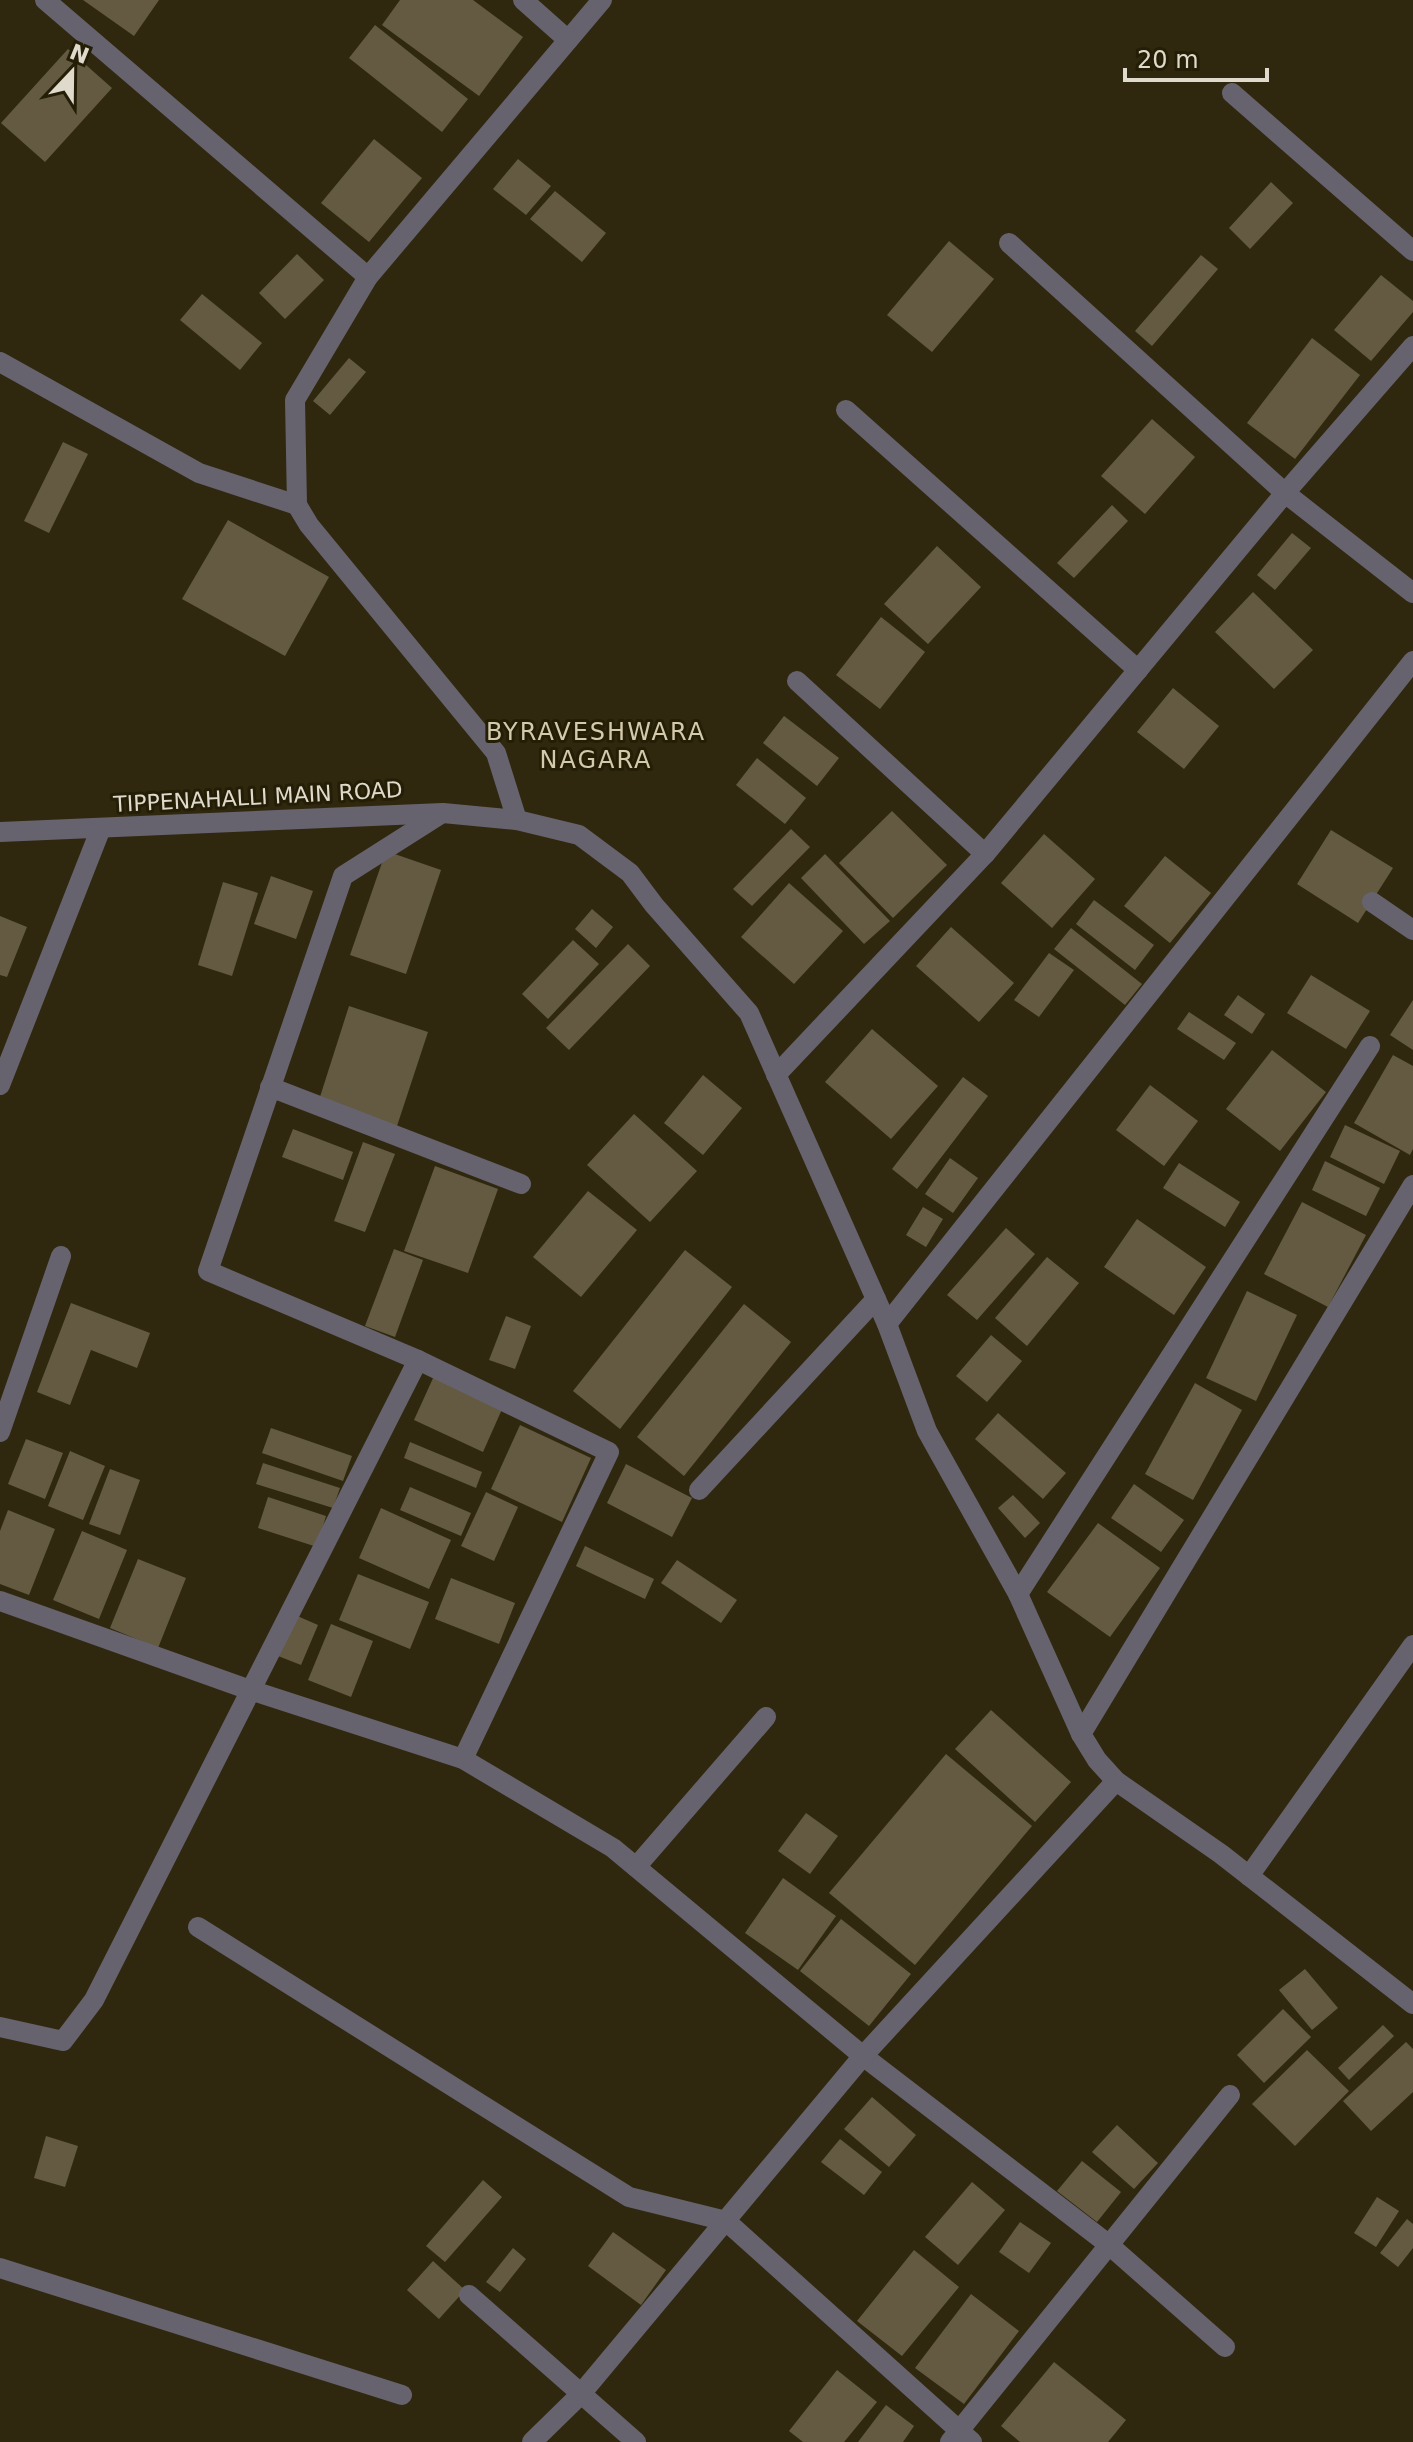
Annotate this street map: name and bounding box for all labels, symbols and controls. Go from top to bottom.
north arrow [32,32,112,112]
scale bar [1125,32,1267,82]
text: N [66,39,93,69]
text: 20 m [1137,46,1199,74]
district label: BYRAVESHWARA NAGARA [486,718,706,774]
street label: TIPPENAHALLI MAIN ROAD [112,777,403,817]

